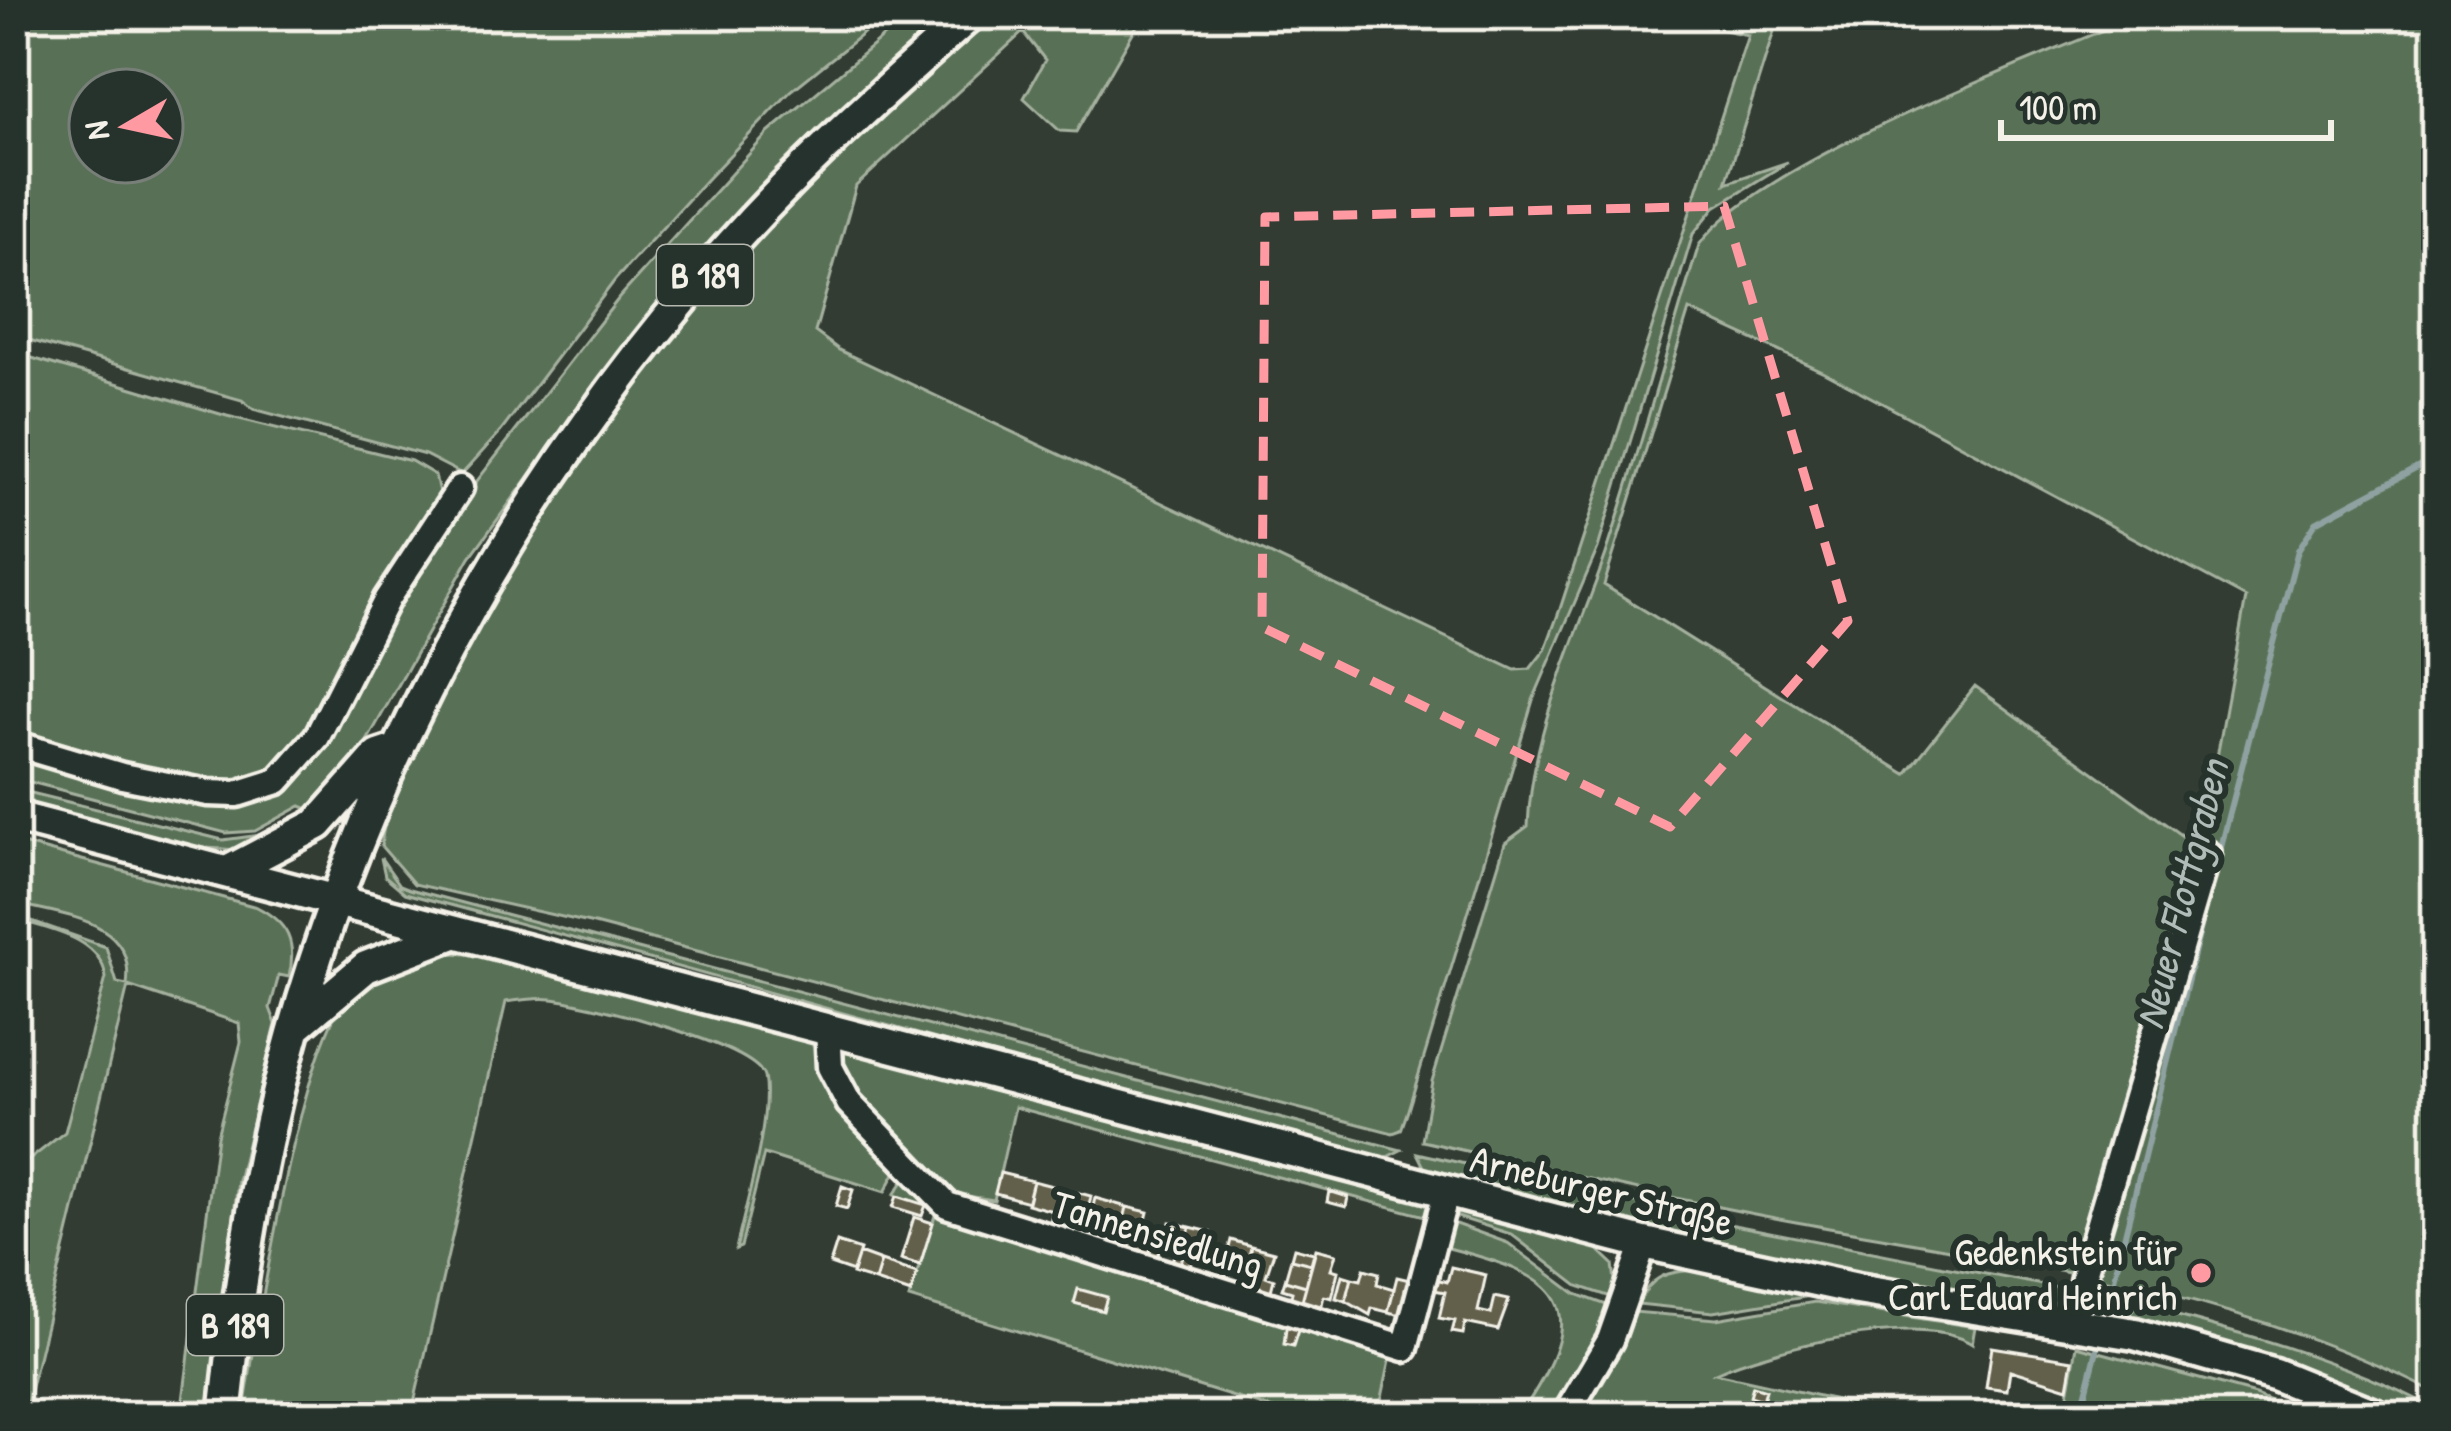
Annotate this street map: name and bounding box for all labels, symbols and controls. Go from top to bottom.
north arrow [66,66,186,186]
scale bar [2001,66,2331,140]
text: 100 m [2019,82,2097,131]
text: N [73,119,119,143]
road number: B 189 [657,245,753,305]
water label: Neuer Flottgraben [2120,750,2243,1035]
street label: Arneburger Straße [1465,1131,1739,1248]
street label: Tannensiedlung [1046,1176,1270,1291]
place label: Gedenkstein für Carl Eduard Heinrich [1888,1224,2177,1322]
marker: Gedenkstein für Carl Eduard Heinrich [2188,1260,2214,1286]
road number: B 189 [187,1295,283,1355]

